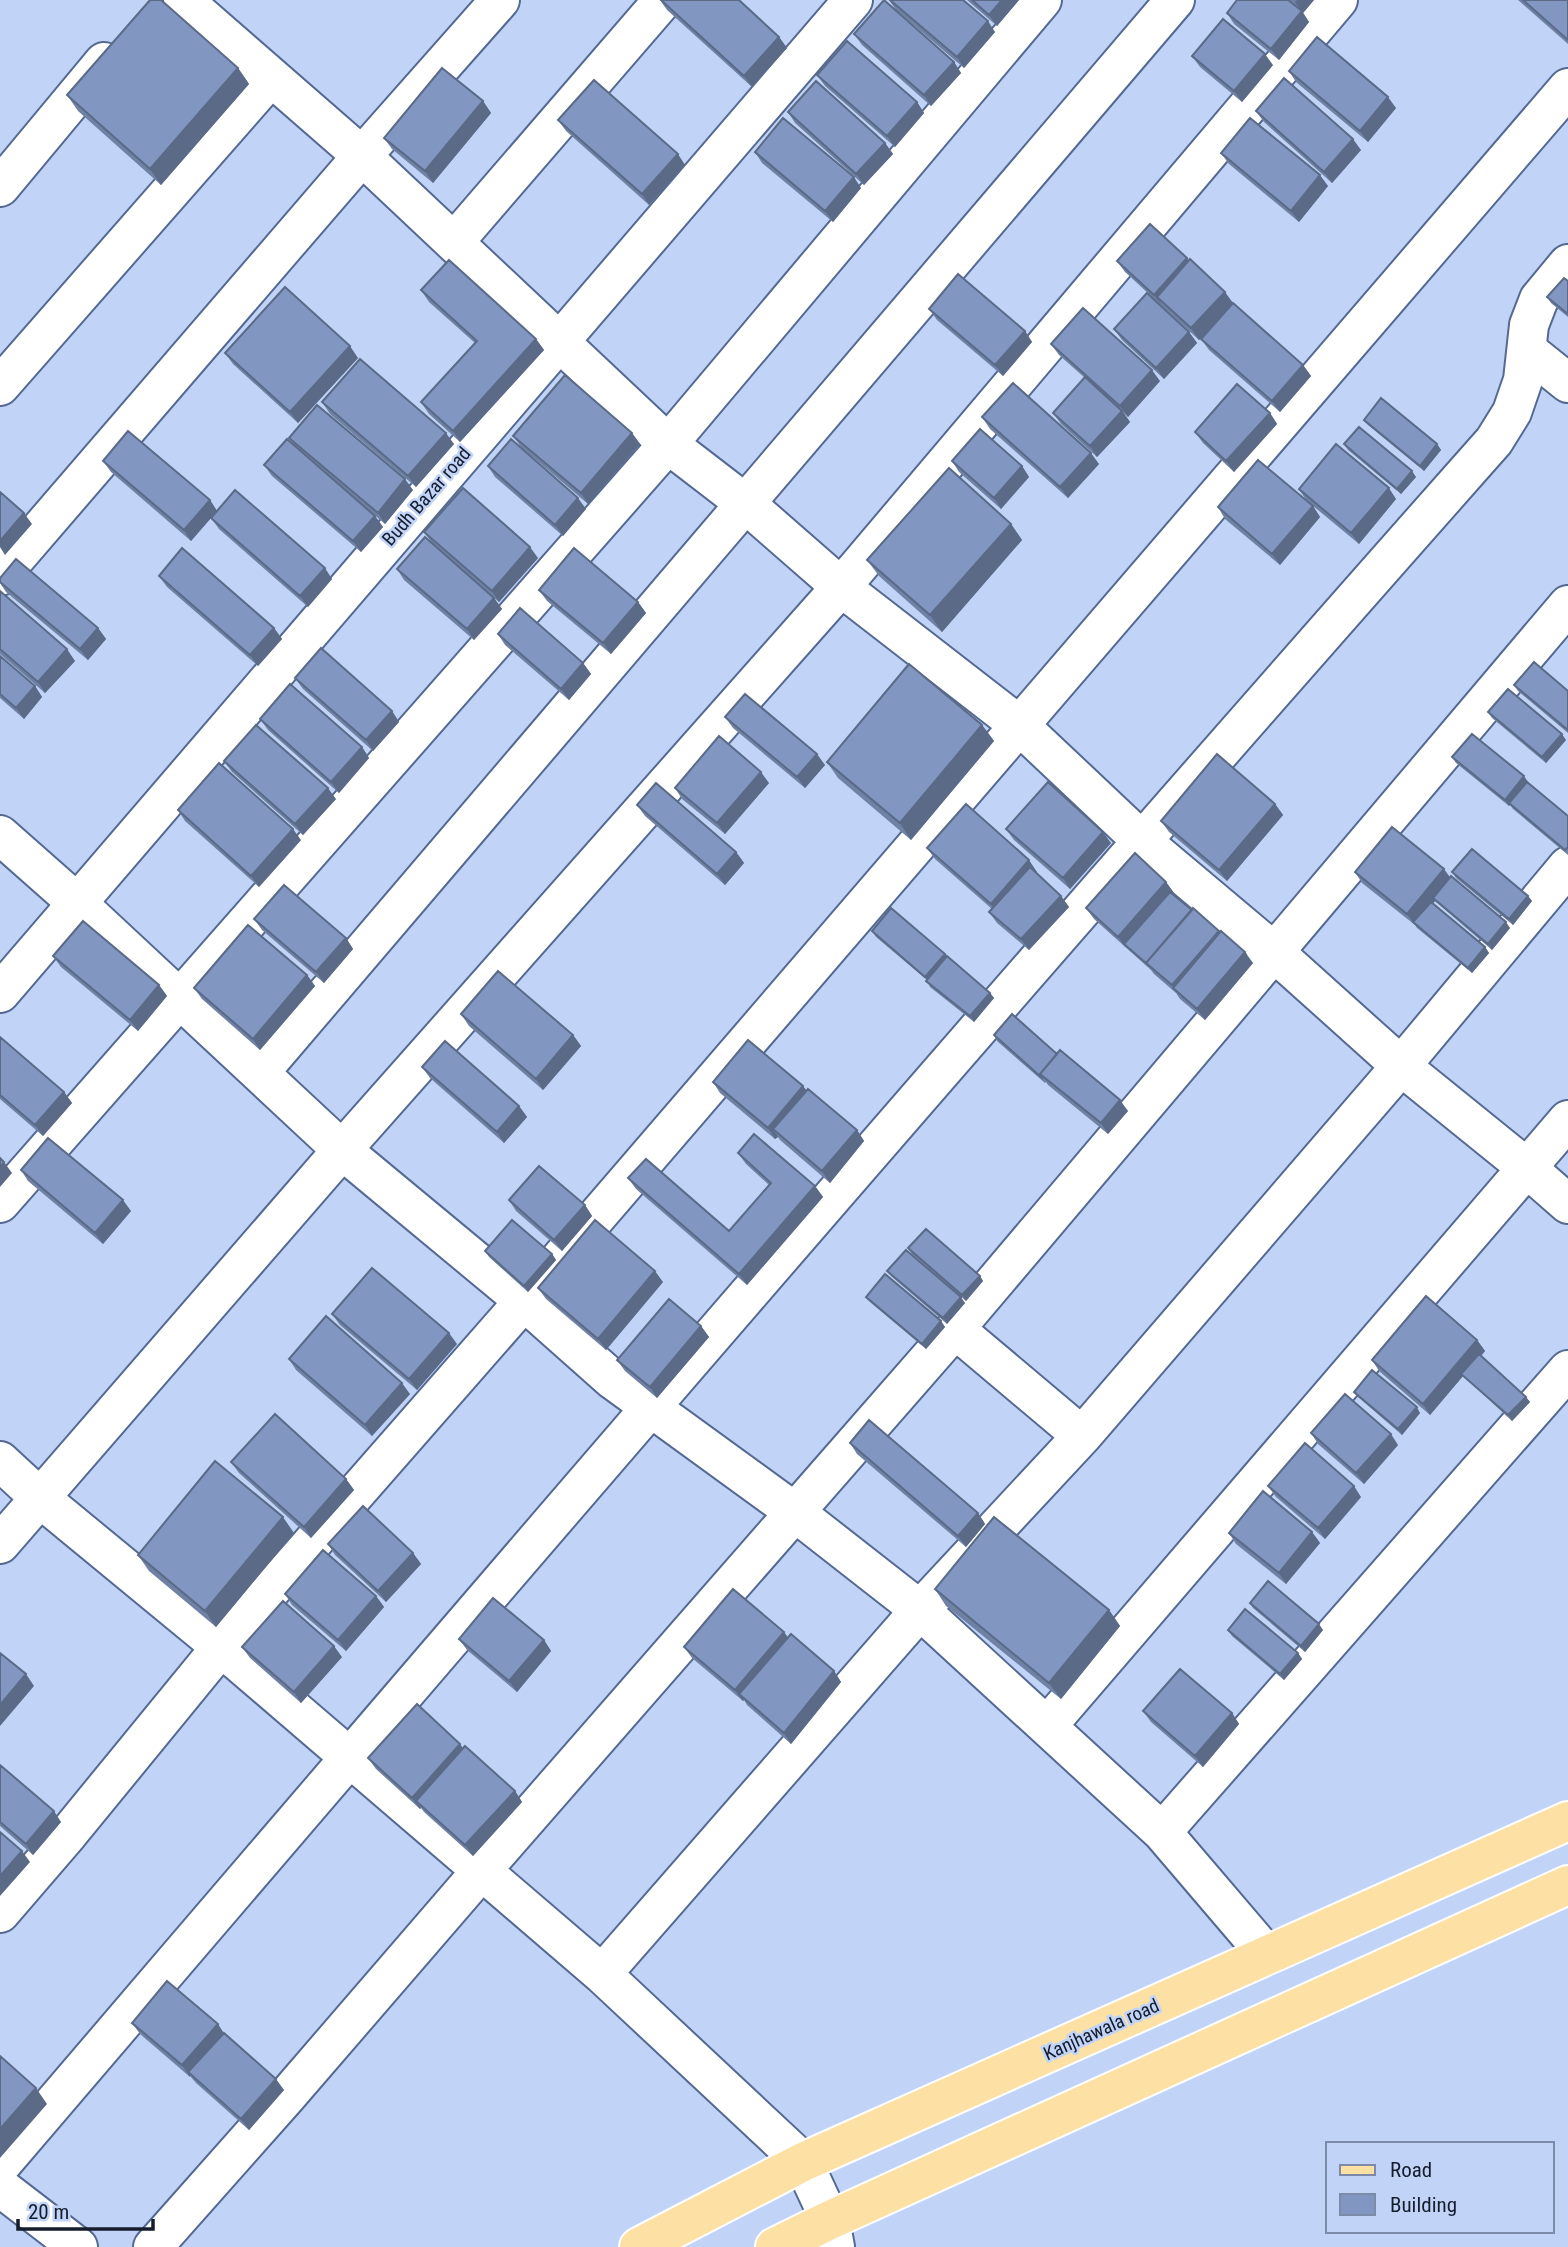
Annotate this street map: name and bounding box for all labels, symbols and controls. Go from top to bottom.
street label: Budh Bazar road [377,442,475,550]
street label: Kanjhawala road [1040,1994,1163,2065]
legend [1326,2142,1554,2233]
text: Road [1390,2158,1432,2182]
scale bar [18,2188,152,2232]
text: Building [1390,2193,1457,2217]
text: 20 m [28,2200,69,2224]

